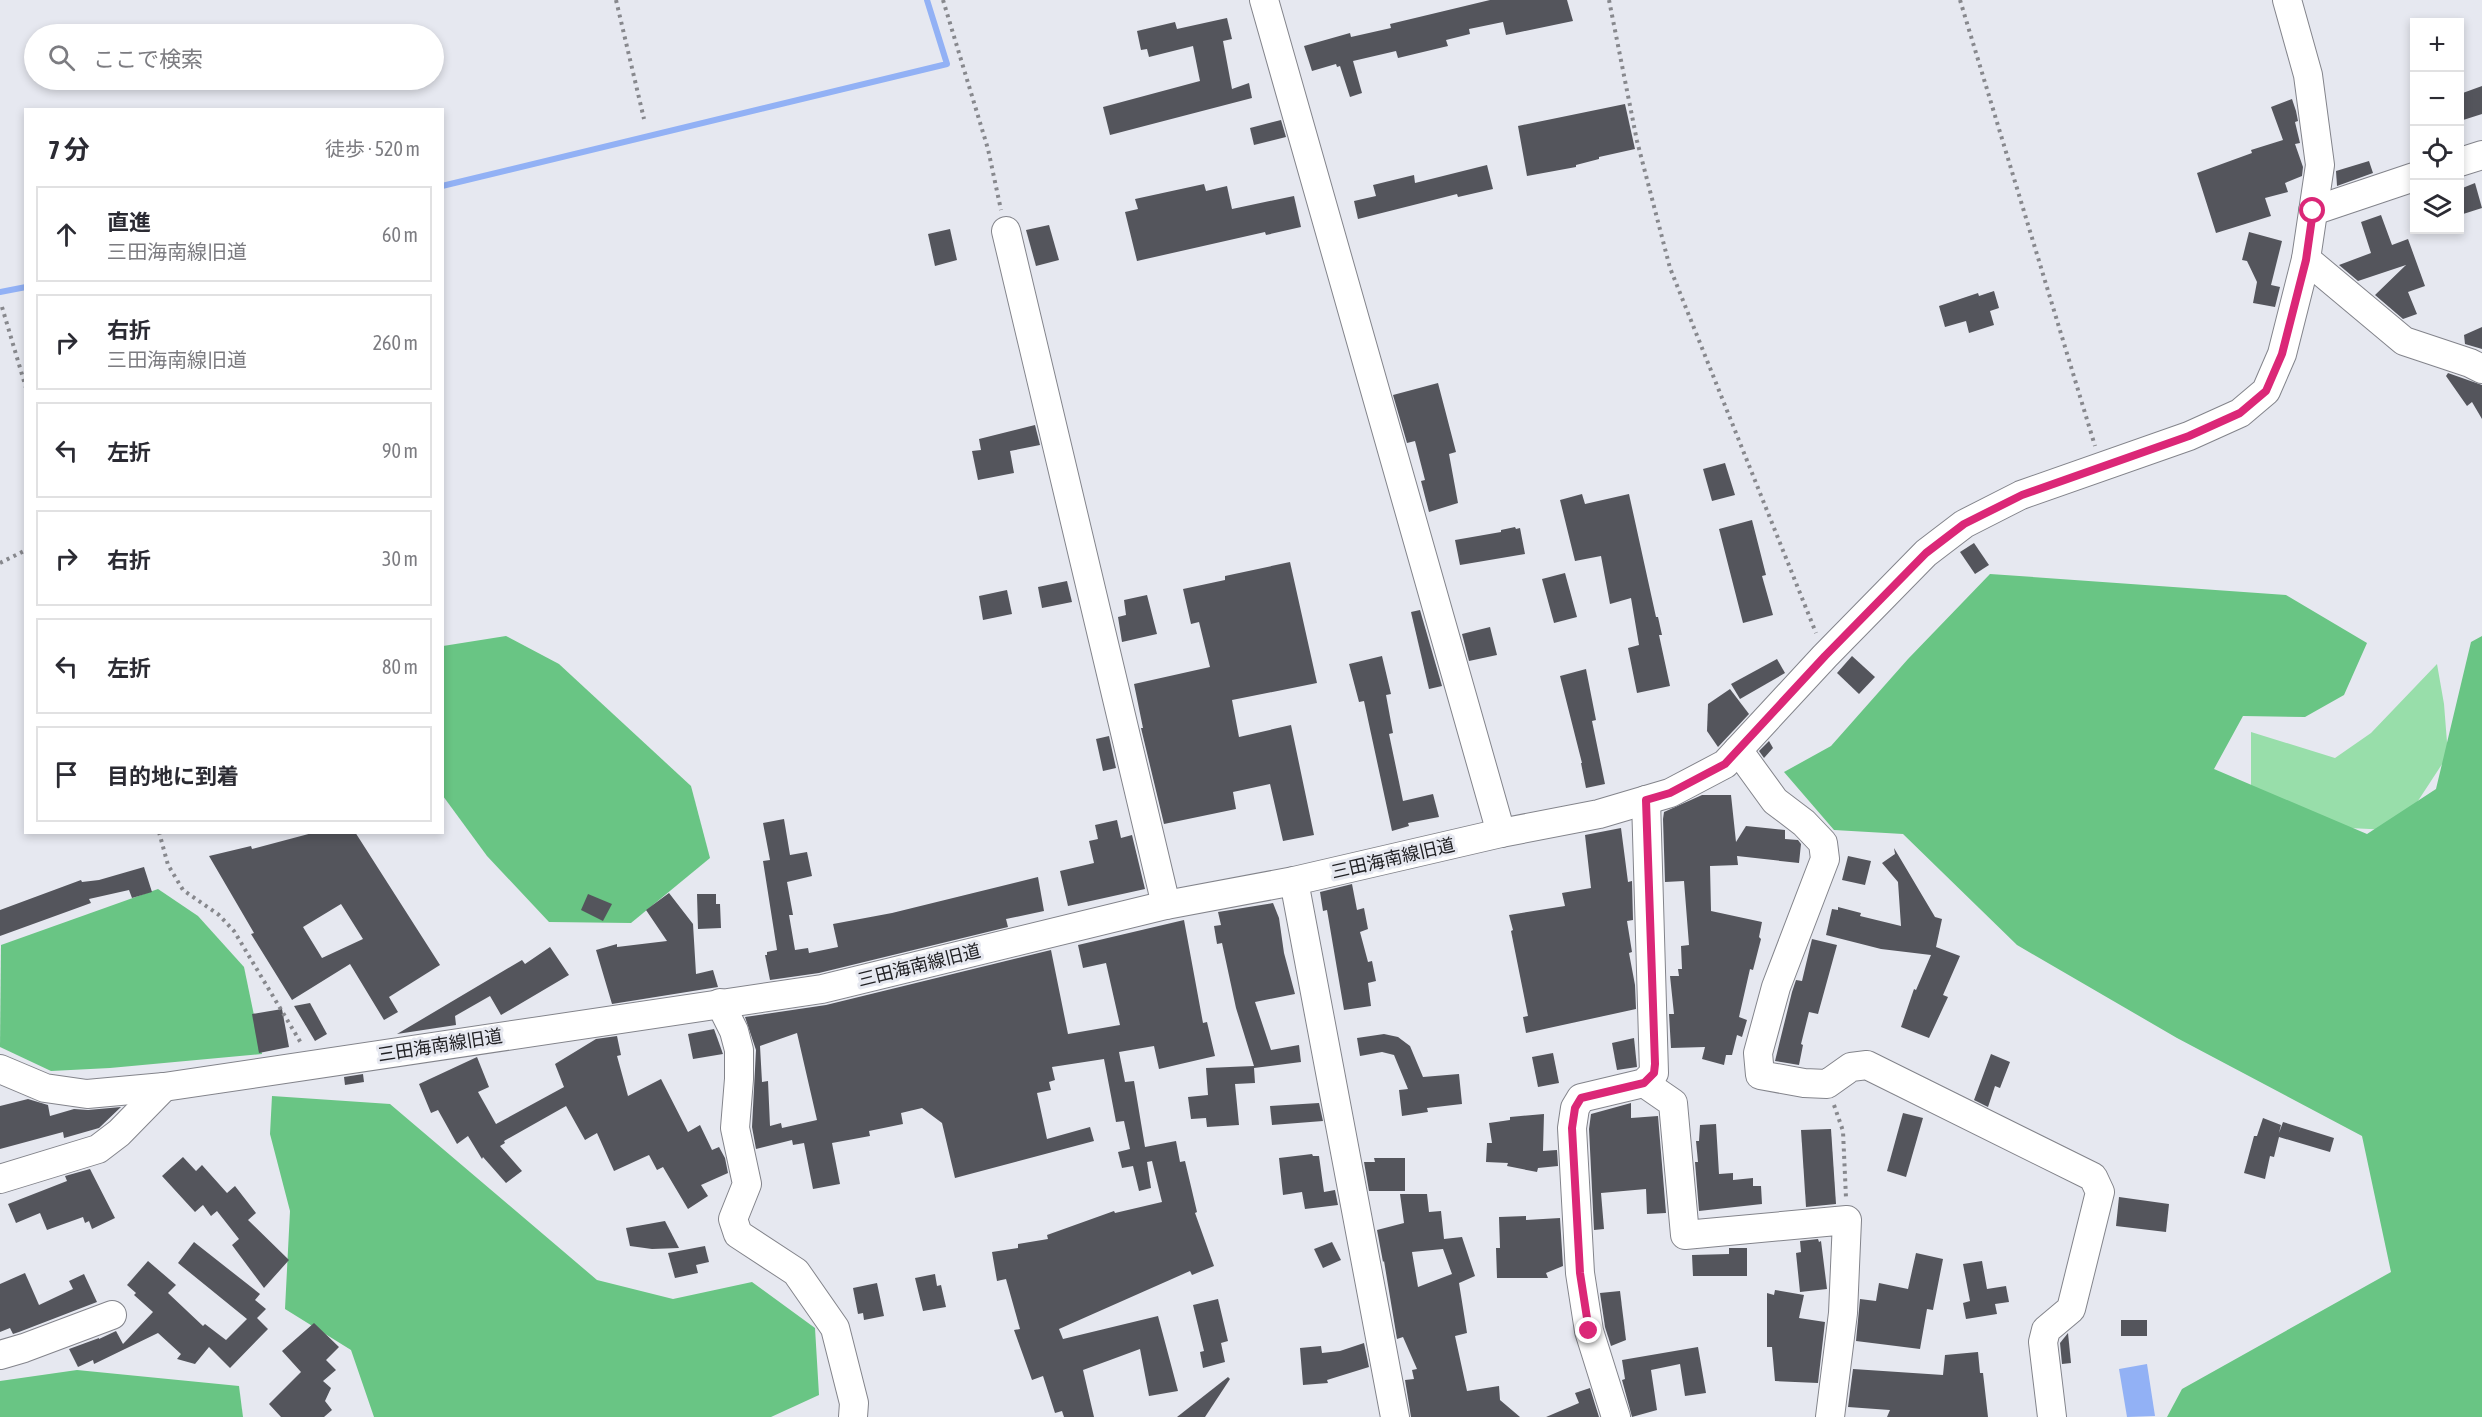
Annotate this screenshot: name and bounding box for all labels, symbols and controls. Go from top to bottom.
map controls [2410,18,2464,234]
button: + [2410,18,2464,72]
search box [24,24,444,90]
icon: search [45,41,78,74]
text: ここで検索 [93,46,203,72]
button: − [2410,72,2464,126]
button: locate [2410,126,2464,180]
text: 7 分 [48,135,90,165]
text: 徒歩 · 520 m [325,137,420,160]
button: layers [2410,180,2464,234]
route start [2299,197,2325,223]
text: 直進 [107,209,151,235]
icon: ahead [50,218,83,251]
text: 60 m [382,223,418,246]
text: 三田海南線旧道 [107,240,247,263]
text: 右折 [107,317,151,343]
icon: right [50,326,83,359]
text: 260 m [373,331,418,354]
text: 三田海南線旧道 [107,348,247,371]
icon: left [50,434,83,467]
text: 左折 [107,439,151,465]
text: 90 m [382,439,418,462]
icon: right [50,542,83,575]
text: 右折 [107,547,151,573]
text: 30 m [382,547,418,570]
icon: left [50,650,83,683]
text: 左折 [107,655,151,681]
text: 80 m [382,655,418,678]
icon: arrive [50,758,83,791]
text: 目的地に到着 [107,763,239,789]
street label: 三田海南線旧道 [1329,834,1457,882]
street label: 三田海南線旧道 [855,940,983,990]
street label: 三田海南線旧道 [376,1025,504,1065]
route end [1575,1317,1601,1343]

